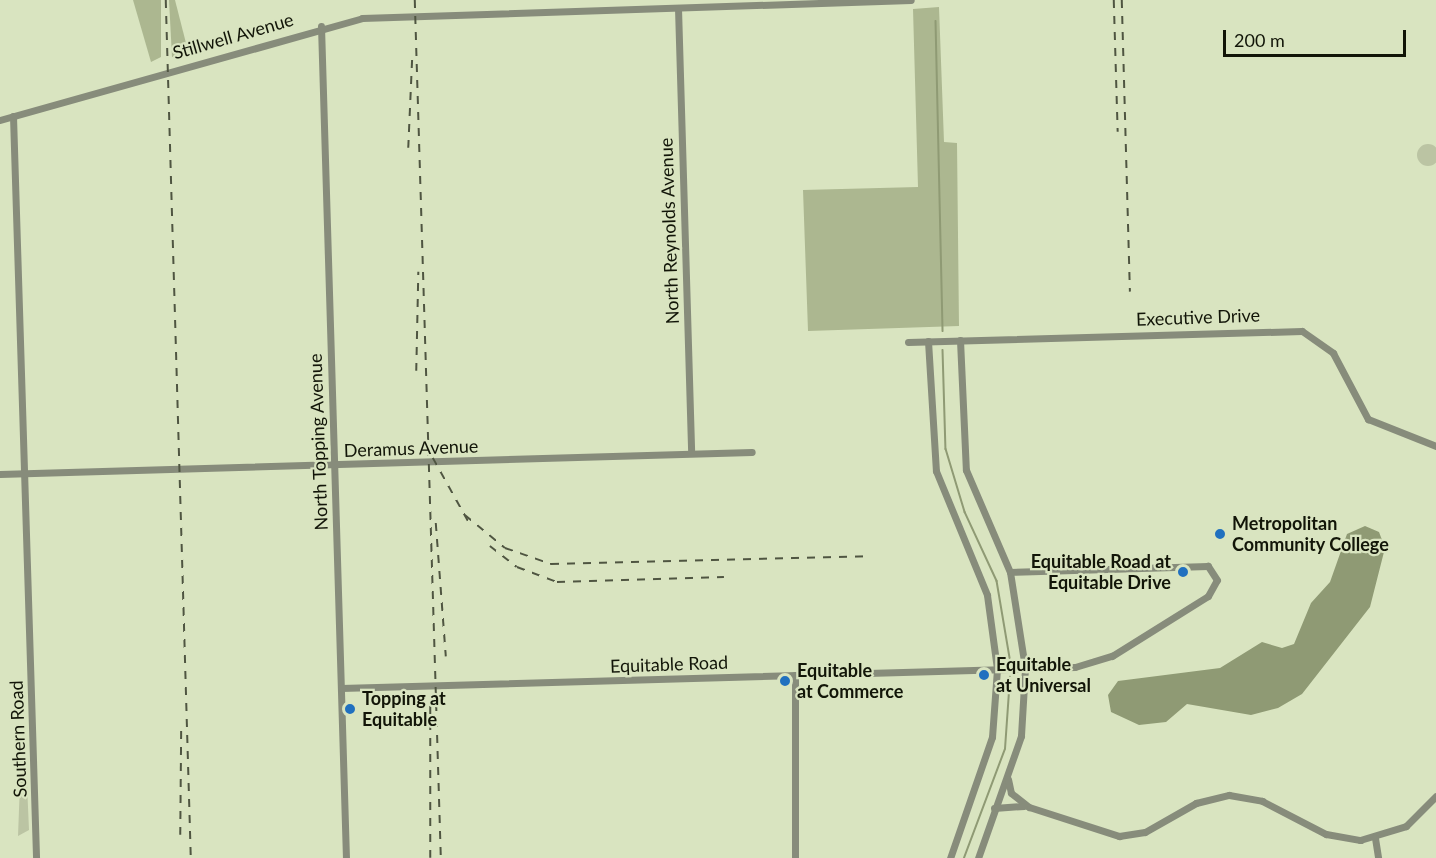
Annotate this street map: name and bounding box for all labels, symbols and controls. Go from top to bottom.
street label: Stillwell Avenue [170,8,296,64]
scale bar [1226,18,1409,56]
text: 200 m [1234,29,1285,51]
street label: North Reynolds Avenue [655,137,683,325]
street label: Executive Drive [1136,304,1260,330]
street label: North Topping Avenue [304,353,332,531]
street label: Deramus Avenue [343,435,479,461]
place label: Metropolitan Community College [1232,513,1389,556]
marker: Metropolitan Community College [1213,527,1227,541]
place label: Equitable Road at Equitable Drive [1031,551,1171,594]
marker: Equitable Road at Equitable Drive [1176,565,1190,579]
street label: Equitable Road [610,651,728,677]
place label: Equitable at Universal [996,654,1091,696]
place label: Equitable at Commerce [797,660,903,702]
marker: Equitable at Universal [977,668,991,682]
marker: Equitable at Commerce [778,674,792,688]
street label: Southern Road [5,680,31,798]
place label: Topping at Equitable [362,688,446,730]
marker: Topping at Equitable [343,702,357,716]

